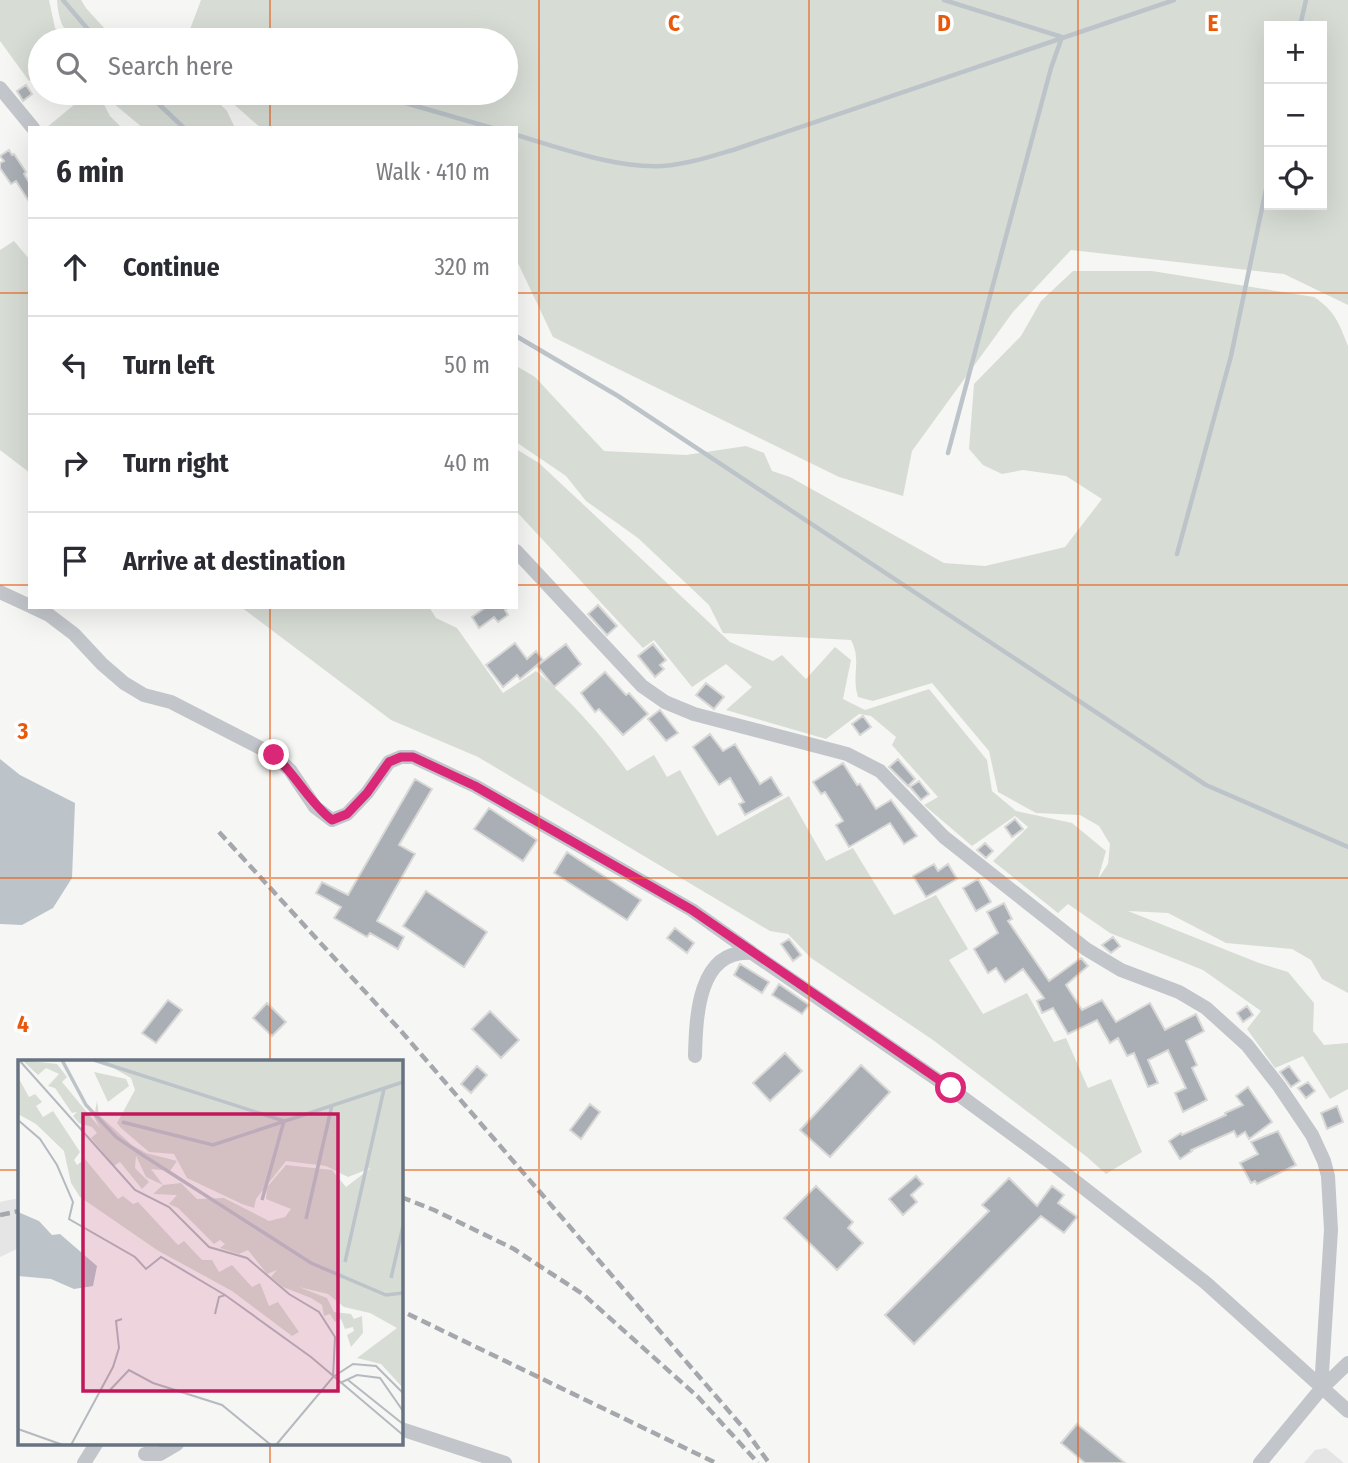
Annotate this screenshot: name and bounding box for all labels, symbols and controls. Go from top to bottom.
text: C [668,9,680,37]
text: D [937,9,951,37]
text: E [1208,9,1219,37]
map controls [1264,21,1327,210]
button: + [1264,21,1327,84]
search box [28,28,518,105]
icon: search [52,48,90,86]
text: Search here [108,51,233,82]
button: − [1264,84,1327,147]
button: locate [1264,147,1327,210]
text: 6 min [56,154,124,190]
text: Walk · 410 m [376,158,490,186]
icon: ahead [56,248,94,286]
text: Continue [123,252,220,283]
text: 320 m [435,253,490,281]
icon: left [56,346,94,384]
text: Turn left [123,350,215,381]
text: 50 m [444,351,490,379]
icon: right [56,444,94,482]
text: Turn right [123,448,229,479]
text: 40 m [444,449,490,477]
icon: arrive [56,542,94,580]
text: Arrive at destination [123,546,346,577]
text: 3 [17,717,29,745]
route end [258,739,289,770]
text: 4 [17,1010,29,1038]
inset map [18,1060,402,1446]
route start [935,1072,966,1103]

